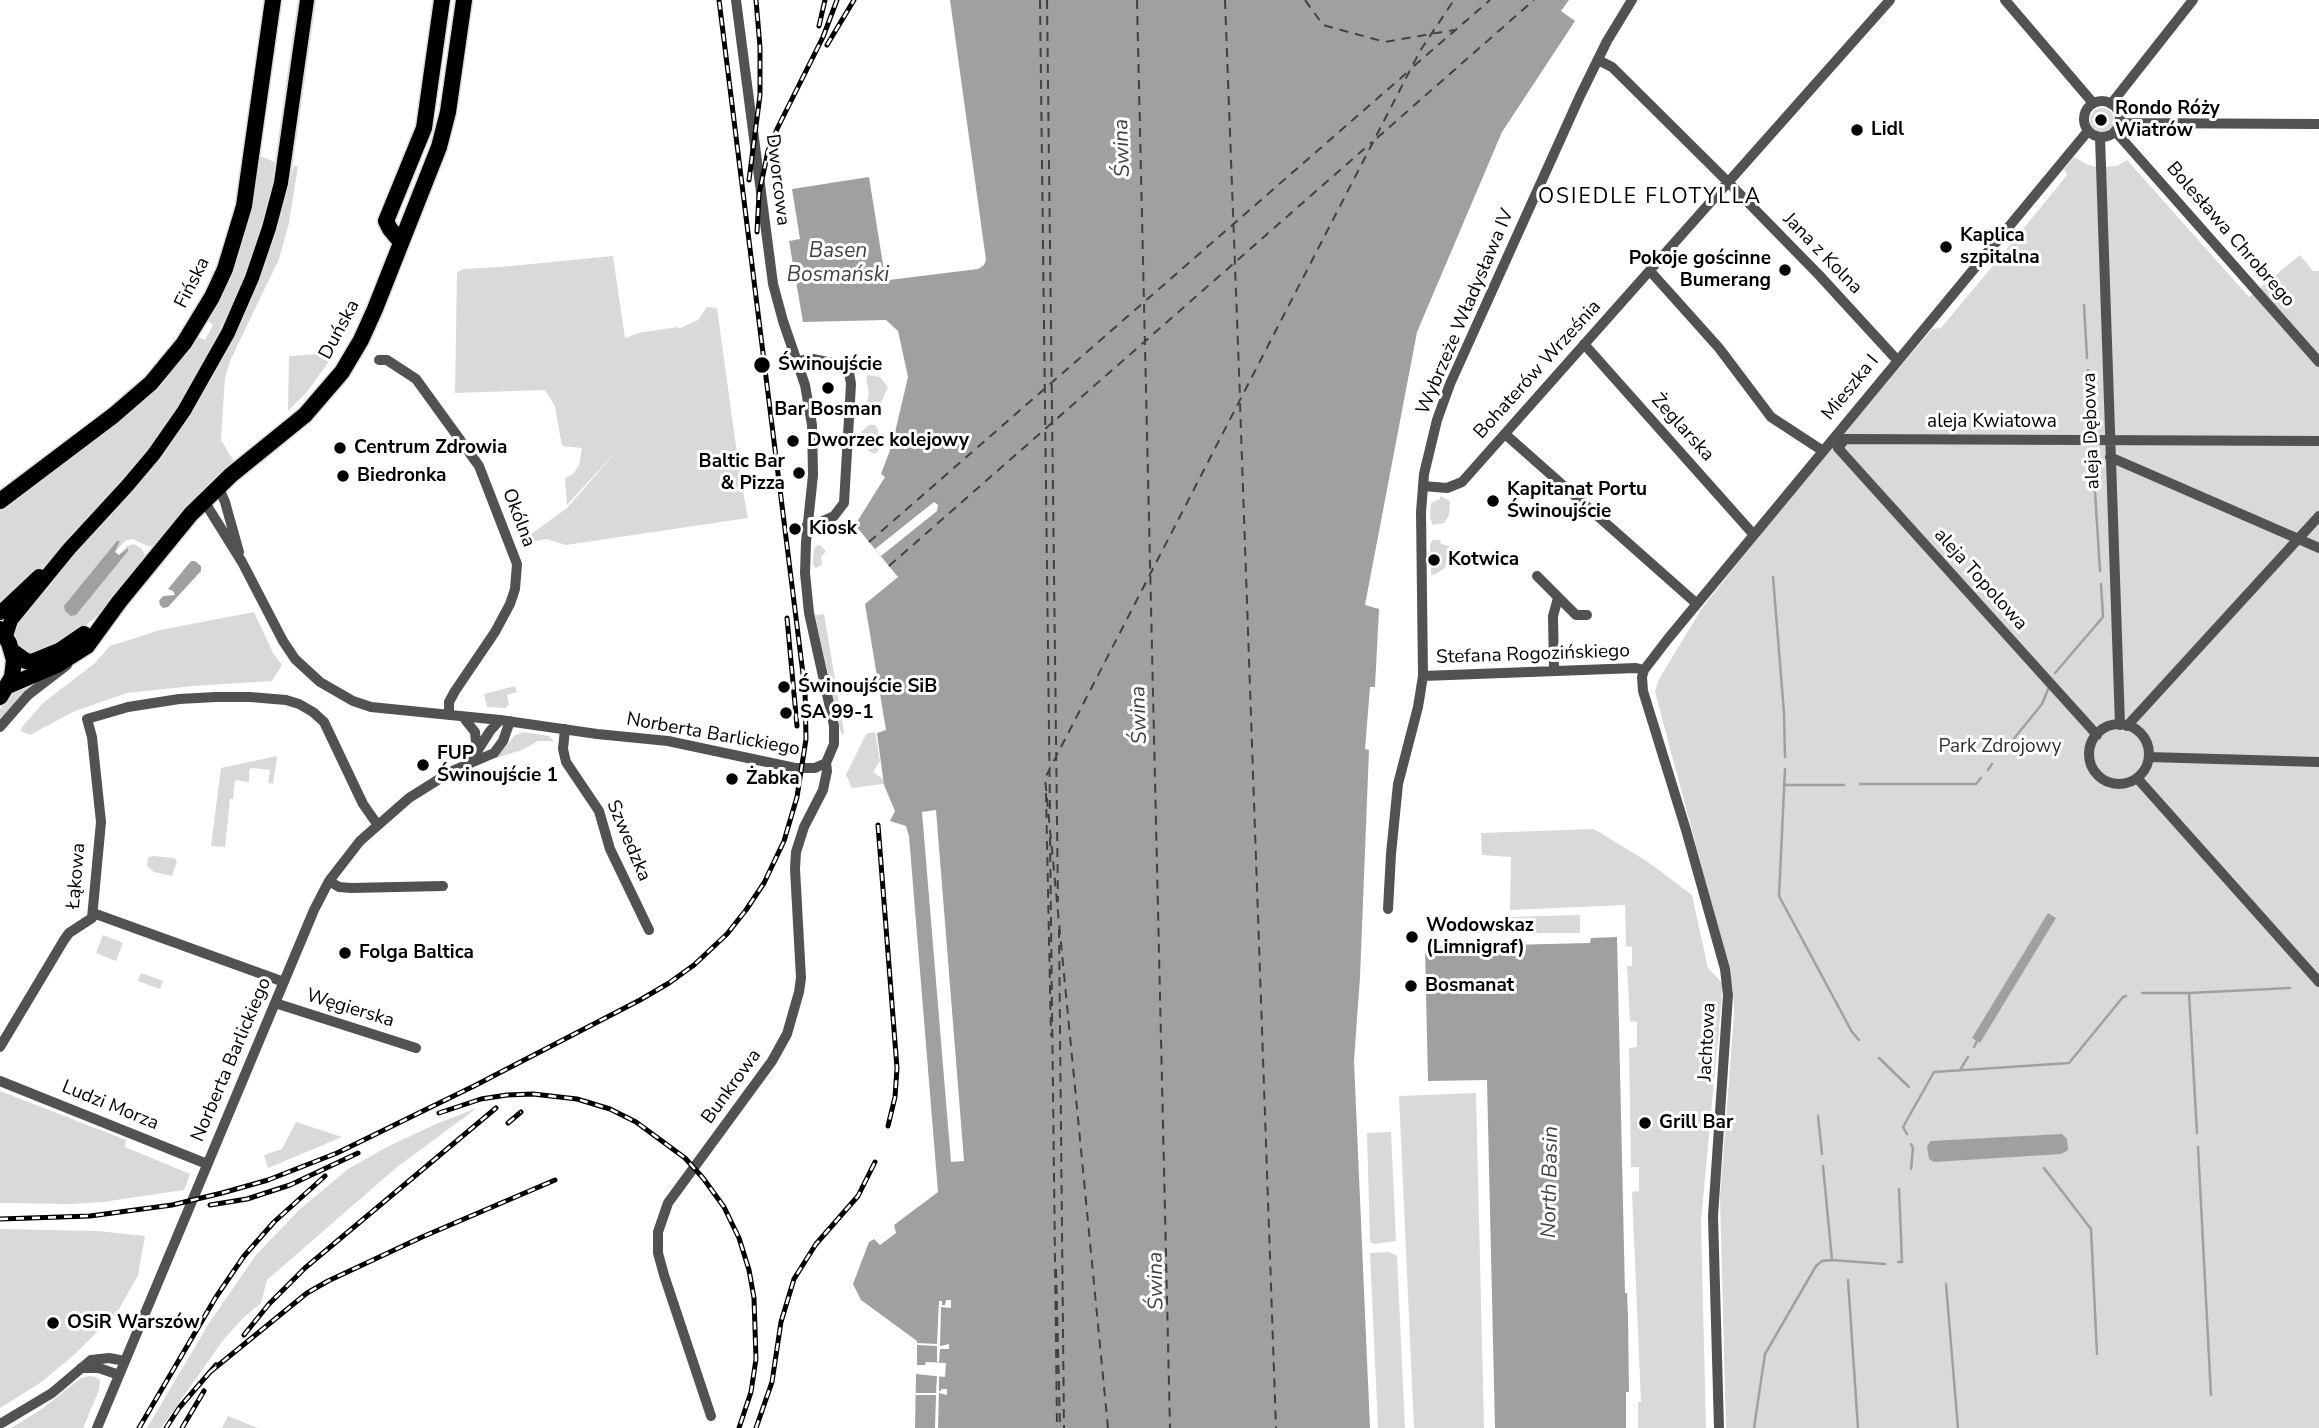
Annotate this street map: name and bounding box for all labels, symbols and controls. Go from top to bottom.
place label: Rondo Róży Wiatrów [2115,98,2220,142]
marker: Rondo Róży Wiatrów [2093,112,2109,128]
water label: Świna [1109,118,1137,178]
place label: Lidl [1871,119,1904,141]
marker: Lidl [1849,122,1865,138]
street label: Dworcowa [760,133,794,227]
street label: Bolesława Chrobrego [2161,158,2299,312]
district label: OSIEDLE FLOTYLLA [1540,185,1760,211]
street label: Wybrzeże Władysława IV [1412,206,1520,418]
street label: Jana z Kolna [1778,209,1866,299]
place label: Kaplica szpitalna [1960,225,2040,269]
water label: Basen Bosmański [787,239,889,289]
marker: Kaplica szpitalna [1938,239,1954,255]
place label: Pokoje gościnne Bumerang [1629,248,1771,292]
street label: Fińska [171,254,215,312]
marker: Pokoje gościnne Bumerang [1777,262,1793,278]
street label: Duńska [315,296,365,364]
street label: Bohaterów Września [1470,296,1606,444]
street label: Mieszka I [1818,351,1884,425]
place label: Świnoujście [778,354,882,376]
marker: Świnoujście [752,355,772,375]
street label: aleja Dębowa [2079,372,2105,490]
marker: Bar Bosman [820,380,836,396]
street label: Żeglarska [1646,389,1718,467]
place label: Bar Bosman [774,399,882,421]
street label: aleja Kwiatowa [1927,411,2057,433]
place label: Dworzec kolejowy [807,430,969,452]
marker: Dworzec kolejowy [785,433,801,449]
place label: Centrum Zdrowia [354,437,507,459]
marker: Centrum Zdrowia [332,440,348,456]
place label: Baltic Bar & Pizza [699,451,785,495]
place label: Biedronka [357,465,446,487]
marker: Baltic Bar & Pizza [791,465,807,481]
marker: Biedronka [335,468,351,484]
place label: Kapitanat Portu Świnoujście [1507,479,1647,523]
street label: Okólna [496,485,540,551]
marker: Kapitanat Portu Świnoujście [1485,493,1501,509]
place label: Kiosk [809,518,857,540]
marker: Kiosk [787,521,803,537]
street label: aleja Topolowa [1928,524,2032,636]
place label: Kotwica [1448,549,1519,571]
marker: Kotwica [1426,552,1442,568]
street label: Stefana Rogozińskiego [1436,640,1630,670]
place label: Świnoujście SiB [798,676,937,698]
marker: Świnoujście SiB [776,679,792,695]
water label: Świna [1126,685,1154,745]
place label: SA 99-1 [800,702,874,724]
marker: SA 99-1 [778,705,794,721]
street label: Norberta Barlickiego [624,709,802,761]
park label: Park Zdrojowy [1938,736,2062,758]
place label: FUP Świnoujście 1 [437,743,558,787]
marker: FUP Świnoujście 1 [415,757,431,773]
place label: Żabka [746,768,800,790]
marker: Żabka [724,771,740,787]
street label: Szwedzka [601,797,655,885]
street label: Łąkowa [63,842,91,910]
place label: Wodowskaz (Limnigraf) [1426,915,1534,959]
marker: Wodowskaz (Limnigraf) [1404,929,1420,945]
place label: Folga Baltica [359,942,474,964]
marker: Folga Baltica [337,945,353,961]
street label: Norberta Barlickiego [187,975,277,1145]
place label: Bosmanat [1425,975,1514,997]
marker: Bosmanat [1403,978,1419,994]
street label: Węgierska [303,985,397,1033]
street label: Jachtowa [1695,1002,1721,1082]
street label: Bunkrowa [697,1045,767,1129]
street label: Ludzi Morza [58,1076,162,1136]
place label: Grill Bar [1659,1112,1733,1134]
marker: Grill Bar [1637,1115,1653,1131]
water label: North Basin [1537,1126,1565,1238]
water label: Świna [1144,1252,1170,1310]
place label: OSiR Warszów [67,1312,200,1334]
marker: OSiR Warszów [45,1315,61,1331]

